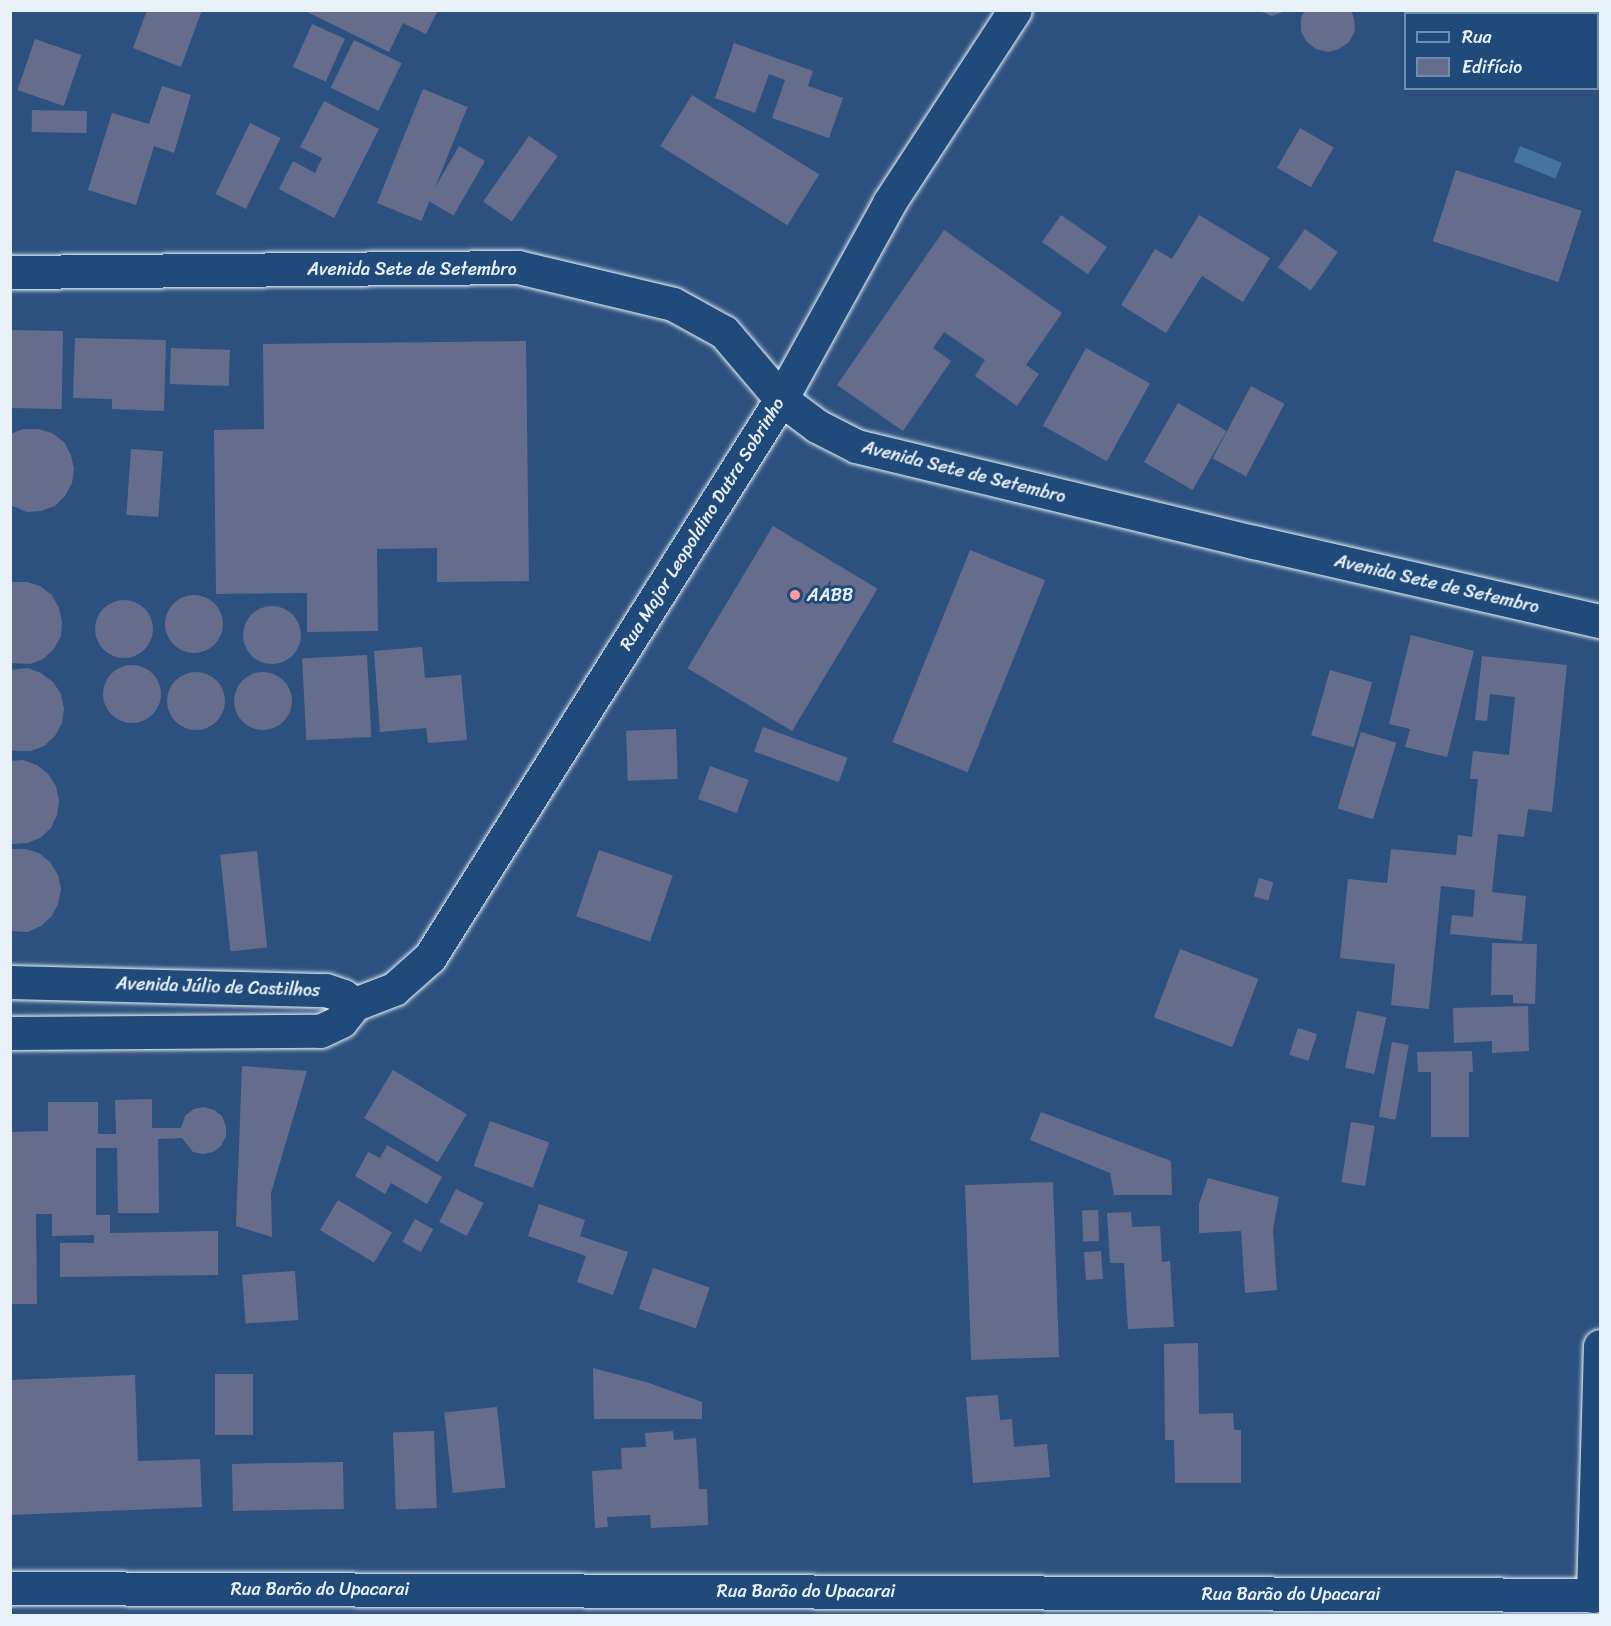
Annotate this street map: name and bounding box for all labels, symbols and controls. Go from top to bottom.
legend [1404,12,1599,90]
text: Rua [1462,21,1492,53]
text: Edifício [1462,51,1522,83]
street label: Avenida Sete de Setembro [307,258,517,280]
street label: Rua Major Leopoldino Dutra Sobrinho [615,394,789,654]
street label: Avenida Sete de Setembro [859,436,1069,508]
street label: Avenida Sete de Setembro [1332,550,1542,618]
place label: AABB [807,584,853,606]
marker: AABB [788,588,802,602]
street label: Avenida Júlio de Castilhos [115,973,321,1001]
street label: Rua Barão do Upacarai [231,1578,409,1600]
street label: Rua Barão do Upacarai [717,1580,895,1602]
street label: Rua Barão do Upacarai [1202,1583,1380,1605]

